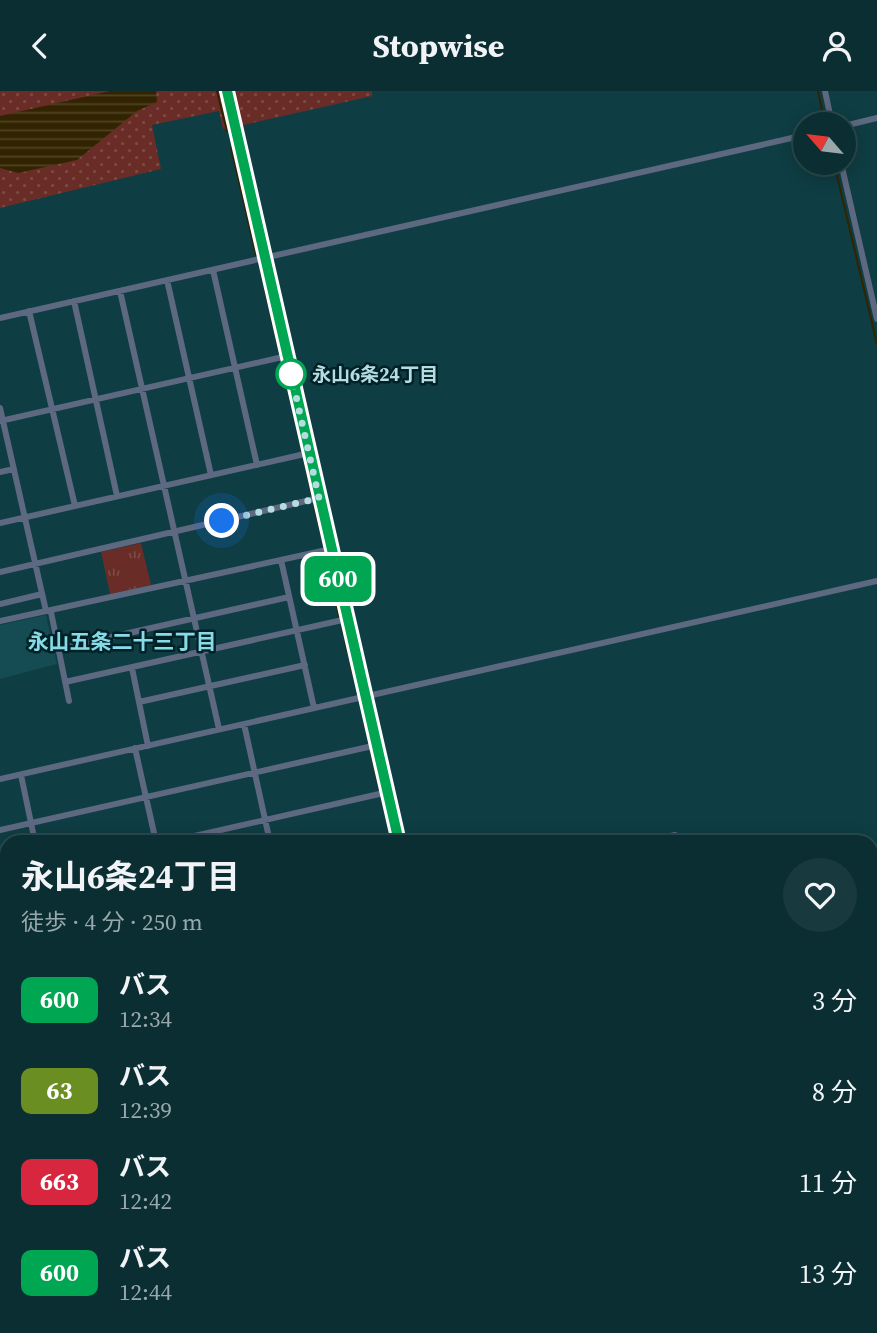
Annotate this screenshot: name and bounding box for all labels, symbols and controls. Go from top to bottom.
text: Stopwise [372,24,505,68]
icon: back [21,27,59,65]
icon: person [818,27,856,65]
north arrow [793,112,856,175]
map controls [793,112,856,175]
marker: 永山6条24丁目 [276,359,306,389]
place label: 永山6条24丁目 [312,361,438,387]
your location [204,503,239,538]
line badge: 600 [298,556,378,602]
text: 600 [318,562,358,595]
district label: 永山五条二十三丁目 [28,627,217,656]
text: 永山6条24丁目 [21,854,240,899]
button: heart [783,858,857,932]
text: 徒歩 · 4 分 · 250 m [21,906,203,938]
text: バス [119,967,171,1003]
text: 600 [40,983,79,1016]
text: 3 分 [812,983,857,1019]
text: 12:34 [119,1003,172,1035]
text: バス [119,1058,171,1094]
text: 63 [46,1074,73,1107]
text: 8 分 [812,1074,857,1110]
text: 12:39 [119,1094,172,1126]
text: バス [119,1149,171,1185]
text: 663 [40,1165,79,1198]
text: 11 分 [799,1165,857,1201]
text: 12:42 [119,1185,172,1217]
text: バス [119,1240,171,1276]
text: 600 [40,1256,79,1289]
text: 13 分 [799,1256,857,1292]
text: 12:44 [119,1276,172,1308]

